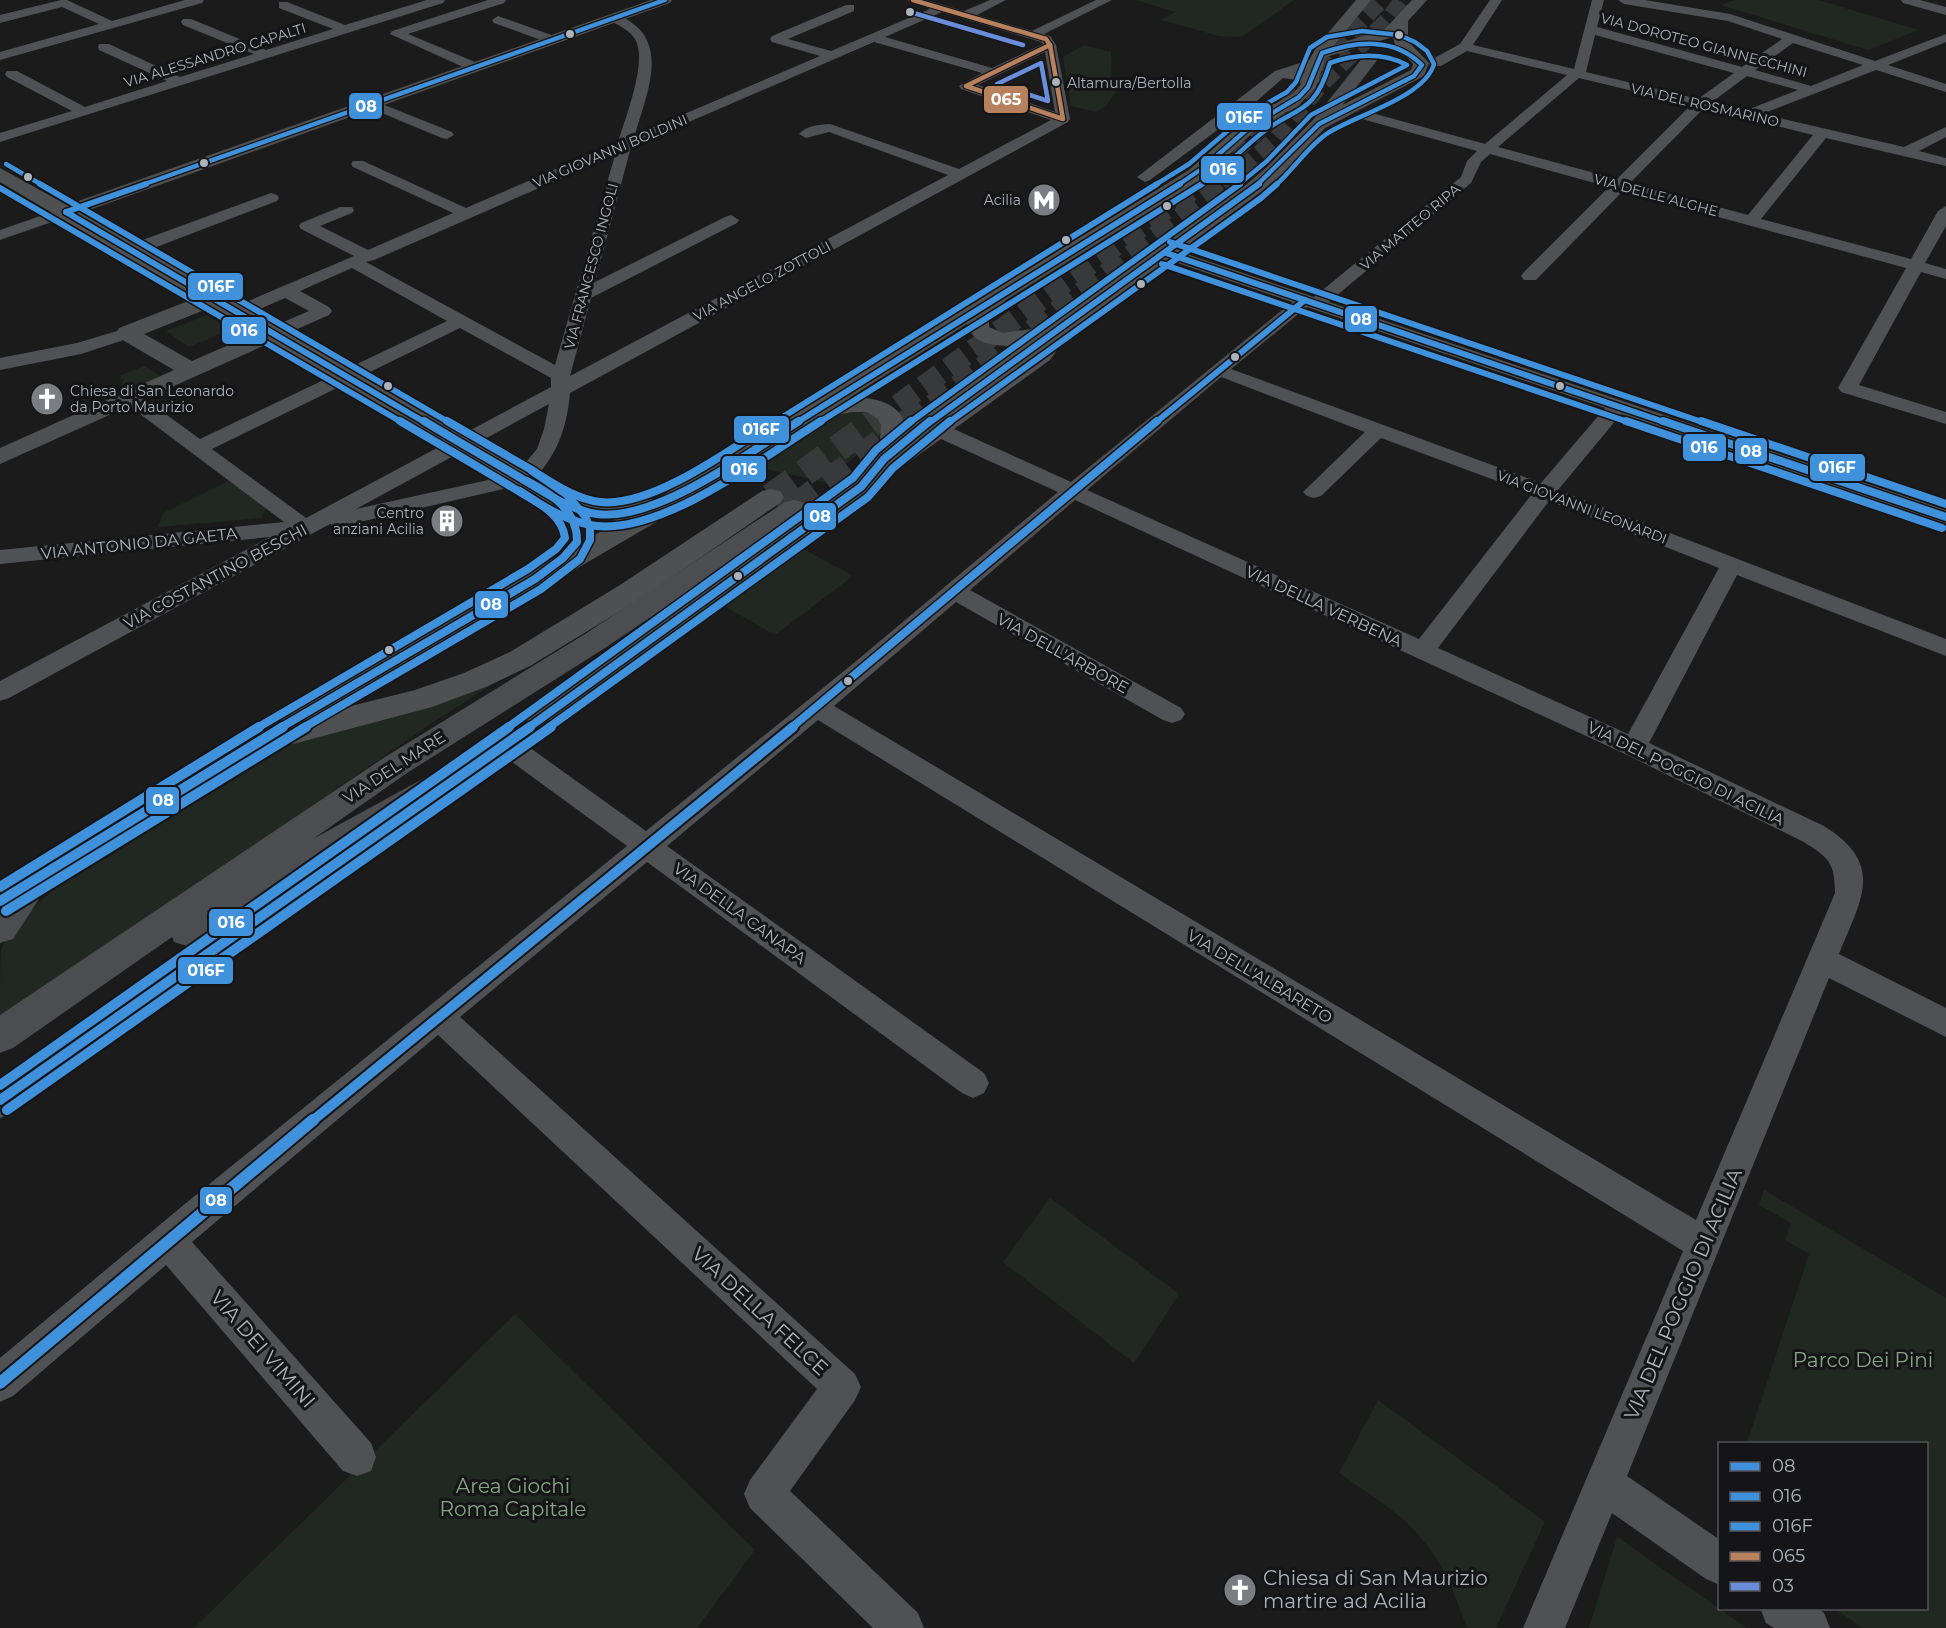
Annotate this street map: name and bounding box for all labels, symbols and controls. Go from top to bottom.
unlabelled marker [904,6,916,18]
street label: VIA DOROTEO GIANNECCHINI [1599,9,1809,81]
street label: VIA ALESSANDRO CAPALTI [122,19,308,91]
unlabelled marker [564,28,576,40]
unlabelled marker [1393,29,1405,41]
place label: Altamura/Bertolla [1067,74,1191,92]
marker: Altamura/Bertolla [1050,76,1062,88]
street label: VIA DEL ROSMARINO [1629,79,1781,131]
line badge: 065 [983,85,1029,114]
text: 065 [991,90,1022,109]
line badge: 08 [348,92,383,120]
text: 08 [355,97,377,116]
line badge: 016F [1216,102,1272,131]
text: 016F [1225,108,1263,127]
street label: VIA GIOVANNI BOLDINI [530,110,690,192]
line badge: 016 [1200,155,1245,184]
unlabelled marker [198,157,210,169]
text: 016 [1209,160,1237,179]
street label: VIA DELLE ALGHE [1592,170,1720,220]
unlabelled marker [22,171,34,183]
street label: VIA MATTEO RIPA [1356,179,1464,274]
street label: VIA FRANCESCO INGOLI [560,181,622,351]
metro station icon: Acilia [1026,182,1062,218]
place label: Acilia [984,191,1021,209]
unlabelled marker [1161,200,1173,212]
unlabelled marker [1060,234,1072,246]
street label: VIA ANGELO ZOTTOLI [690,237,834,325]
line badge: 016F [187,272,244,301]
text: 016F [197,277,235,296]
unlabelled marker [1135,278,1147,290]
line badge: 08 [1344,305,1378,333]
text: 08 [1350,310,1372,329]
line badge: 016 [221,316,267,345]
text: 016 [230,321,258,340]
unlabelled marker [1229,351,1241,363]
unlabelled marker [382,380,394,392]
unlabelled marker [1554,380,1566,392]
church icon: Chiesa di San Leonardo da Porto Maurizio [29,381,65,417]
place label: Chiesa di San Leonardo da Porto Maurizio [70,382,234,416]
line badge: 016F [733,415,790,444]
text: 016F [742,420,780,439]
line badge: 016 [1682,433,1727,462]
line badge: 08 [1734,437,1768,465]
text: 016 [1690,438,1718,457]
text: 08 [1740,442,1762,461]
line badge: 016F [1809,453,1866,482]
line badge: 016 [721,455,767,483]
text: 016F [1818,458,1856,477]
text: 016 [730,460,758,479]
street label: VIA GIOVANNI LEONARDI [1494,466,1670,548]
line badge: 08 [803,502,837,531]
building icon: Centro anziani Acilia [429,503,465,539]
place label: Centro anziani Acilia [333,504,424,538]
text: 08 [809,507,831,526]
street label: VIA COSTANTINO BESCHI [120,520,310,633]
street label: VIA ANTONIO DA GAETA [40,524,239,563]
street label: VIA DELLA VERBENA [1243,562,1405,651]
unlabelled marker [732,570,744,582]
line badge: 08 [474,590,509,619]
text: 08 [480,595,502,614]
street label: VIA DELL'ARBORE [994,609,1132,698]
unlabelled marker [383,644,395,656]
unlabelled marker [842,675,854,687]
street label: VIA DEL POGGIO DI ACILIA [1584,717,1788,830]
street label: VIA DEL MARE [340,727,449,808]
line badge: 08 [145,786,180,815]
text: 08 [152,791,174,810]
street label: VIA DELLA CANAPA [670,859,810,968]
line badge: 016 [208,908,254,937]
text: 016 [217,913,245,932]
street label: VIA DELL'ALBARETO [1184,926,1336,1027]
line badge: 016F [177,956,234,985]
text: 016F [187,961,225,980]
street label: VIA DEL POGGIO DI ACILIA [1619,1164,1747,1423]
line badge: 08 [199,1186,233,1215]
text: 08 [205,1191,227,1210]
street label: VIA DELLA FELCE [687,1242,833,1380]
street label: VIA DEI VIMINI [206,1285,320,1413]
park label: Parco Dei Pini [1793,1348,1933,1372]
legend [1718,1442,1928,1610]
text: 08 [1772,1455,1795,1477]
park label: Area Giochi Roma Capitale [440,1474,586,1521]
text: 016 [1772,1485,1801,1507]
text: 016F [1772,1515,1813,1537]
text: 065 [1772,1545,1805,1567]
place label: Chiesa di San Maurizio martire ad Acilia [1263,1566,1488,1613]
church icon: Chiesa di San Maurizio martire ad Acilia [1222,1572,1258,1608]
text: 03 [1772,1575,1794,1597]

